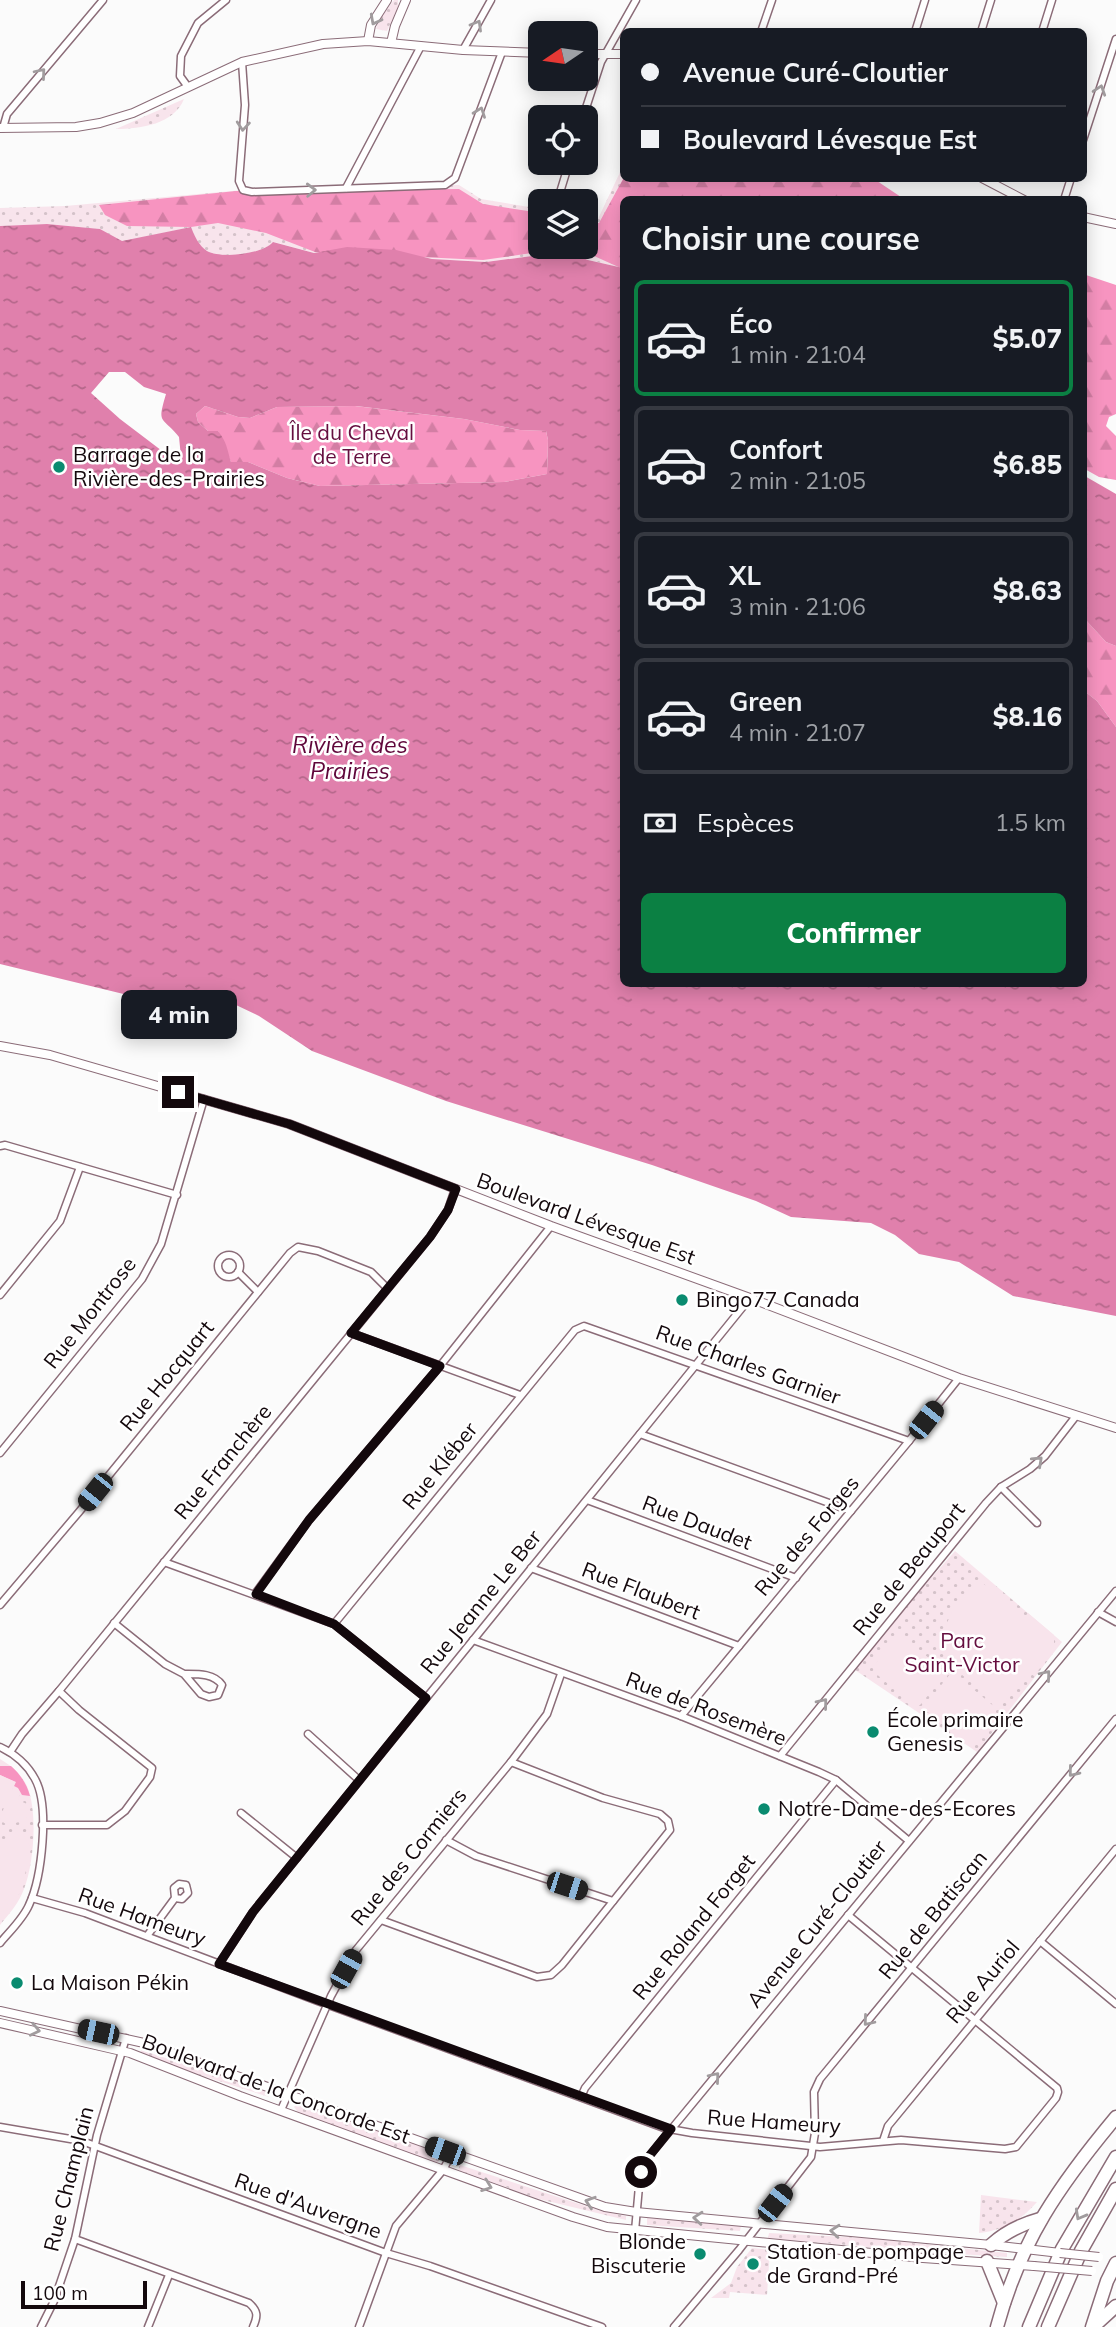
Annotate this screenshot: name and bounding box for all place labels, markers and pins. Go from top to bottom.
place label: Barrage de la Rivière-des-Prairies [73,441,265,491]
marker: Barrage de la Rivière-des-Prairies [51,459,67,475]
place label: Bingo77 Canada [696,1286,860,1312]
marker: Bingo77 Canada [674,1292,690,1308]
place label: École primaire Genesis [887,1706,1024,1756]
marker: École primaire Genesis [865,1724,881,1740]
place label: Notre-Dame-des-Ecores [778,1795,1016,1821]
marker: Notre-Dame-des-Ecores [756,1801,772,1817]
place label: La Maison Pékin [31,1969,189,1995]
marker: La Maison Pékin [9,1975,25,1991]
place label: Blonde Biscuterie [591,2228,686,2278]
place label: Station de pompage de Grand-Pré [767,2238,964,2288]
marker: Blonde Biscuterie [692,2246,708,2262]
marker: Station de pompage de Grand-Pré [745,2256,761,2272]

